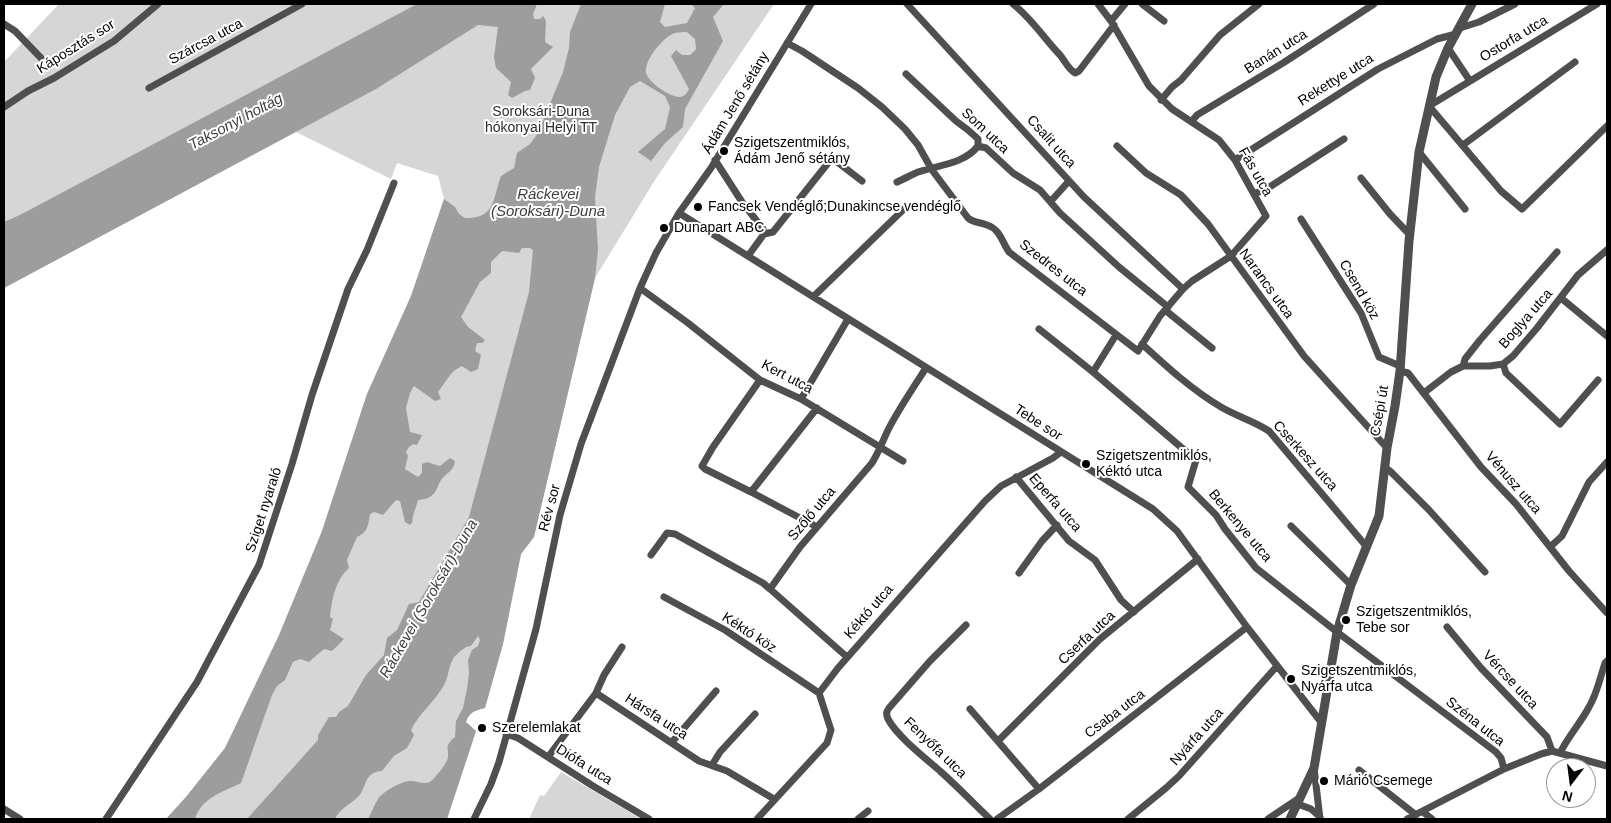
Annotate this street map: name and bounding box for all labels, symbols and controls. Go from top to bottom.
street label: Ostorfa utca [1477,12,1551,66]
street label: Káposztás sor [34,16,118,78]
street label: Szárcsa utca [166,16,246,68]
street label: Banán utca [1242,26,1310,78]
street label: Ádám Jenő sétány [699,49,773,157]
street label: Rekettye utca [1295,50,1377,110]
water label: Taksonyi holtág [186,90,286,154]
park label: Soroksári-Duna hókonyai Helyi TT [485,104,597,136]
street label: Som utca [958,105,1012,157]
street label: Csalit utca [1023,112,1079,172]
place label: Szigetszentmiklós, Ádám Jenő sétány [734,135,850,168]
marker: Szigetszentmiklós, Ádám Jenő sétány [718,145,730,157]
street label: Fás utca [1234,145,1276,199]
water label: Ráckevei (Soroksári)-Duna [491,186,605,221]
place label: Fancsek Vendéglő;Dunakincse vendéglő [708,199,961,215]
marker: Fancsek Vendéglő;Dunakincse vendéglő [692,201,704,213]
place label: Dunapart ABC [674,220,764,236]
marker: Dunapart ABC [658,222,670,234]
street label: Szedres utca [1016,236,1090,300]
street label: Narancs utca [1235,246,1297,322]
street label: Csend köz [1335,257,1383,323]
street label: Boglya utca [1496,286,1556,352]
street label: Kert utca [758,356,816,398]
street label: Csépi út [1367,384,1393,438]
street label: Tebe sor [1011,401,1065,445]
street label: Cserkesz utca [1269,417,1341,495]
place label: Szigetszentmiklós, Kéktó utca [1096,448,1212,481]
street label: Vénusz utca [1481,448,1545,518]
marker: Szigetszentmiklós, Kéktó utca [1080,458,1092,470]
street label: Sziget nyaraló [242,465,286,555]
street label: Eperfa utca [1025,470,1085,536]
street label: Rév sor [536,483,564,533]
street label: Szőlő utca [785,484,839,544]
street label: Berkenye utca [1205,486,1275,566]
water label: Ráckevei (Soroksári)-Duna [376,517,482,681]
street label: Kéktó utca [841,582,897,642]
place label: Szigetszentmiklós, Tebe sor [1356,604,1472,636]
street label: Cserfa utca [1055,607,1119,669]
street label: Kéktó köz [719,609,779,657]
marker: Szigetszentmiklós, Tebe sor [1340,614,1352,626]
street label: Vércse utca [1479,647,1541,713]
place label: Szigetszentmiklós, Nyárfa utca [1301,663,1417,696]
marker: Szigetszentmiklós, Nyárfa utca [1285,673,1297,685]
street label: Csaba utca [1082,686,1148,742]
street label: Hársfa utca [621,690,691,744]
street label: Széna utca [1442,694,1508,750]
street label: Nyárfa utca [1167,705,1227,769]
street label: Fenyőfa utca [900,714,970,782]
place label: Szerelemlakat [492,720,581,736]
marker: Szerelemlakat [476,722,488,734]
street label: Diófa utca [553,741,615,789]
north arrow [1546,758,1596,808]
place label: Márió Csemege [1334,773,1433,789]
marker: Márió Csemege [1318,775,1330,787]
text: N [1560,787,1574,806]

